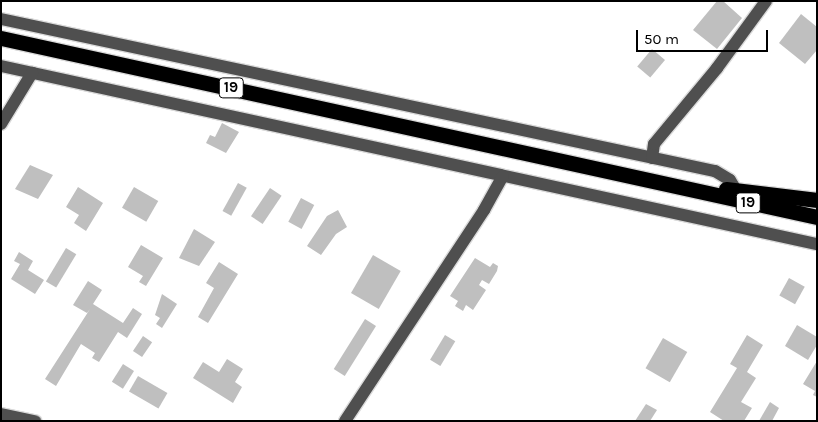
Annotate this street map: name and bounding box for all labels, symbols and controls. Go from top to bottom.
scale bar [638,20,770,52]
text: 50 m [644,30,679,48]
road number: 19 [218,76,244,100]
road number: 19 [736,190,760,216]

